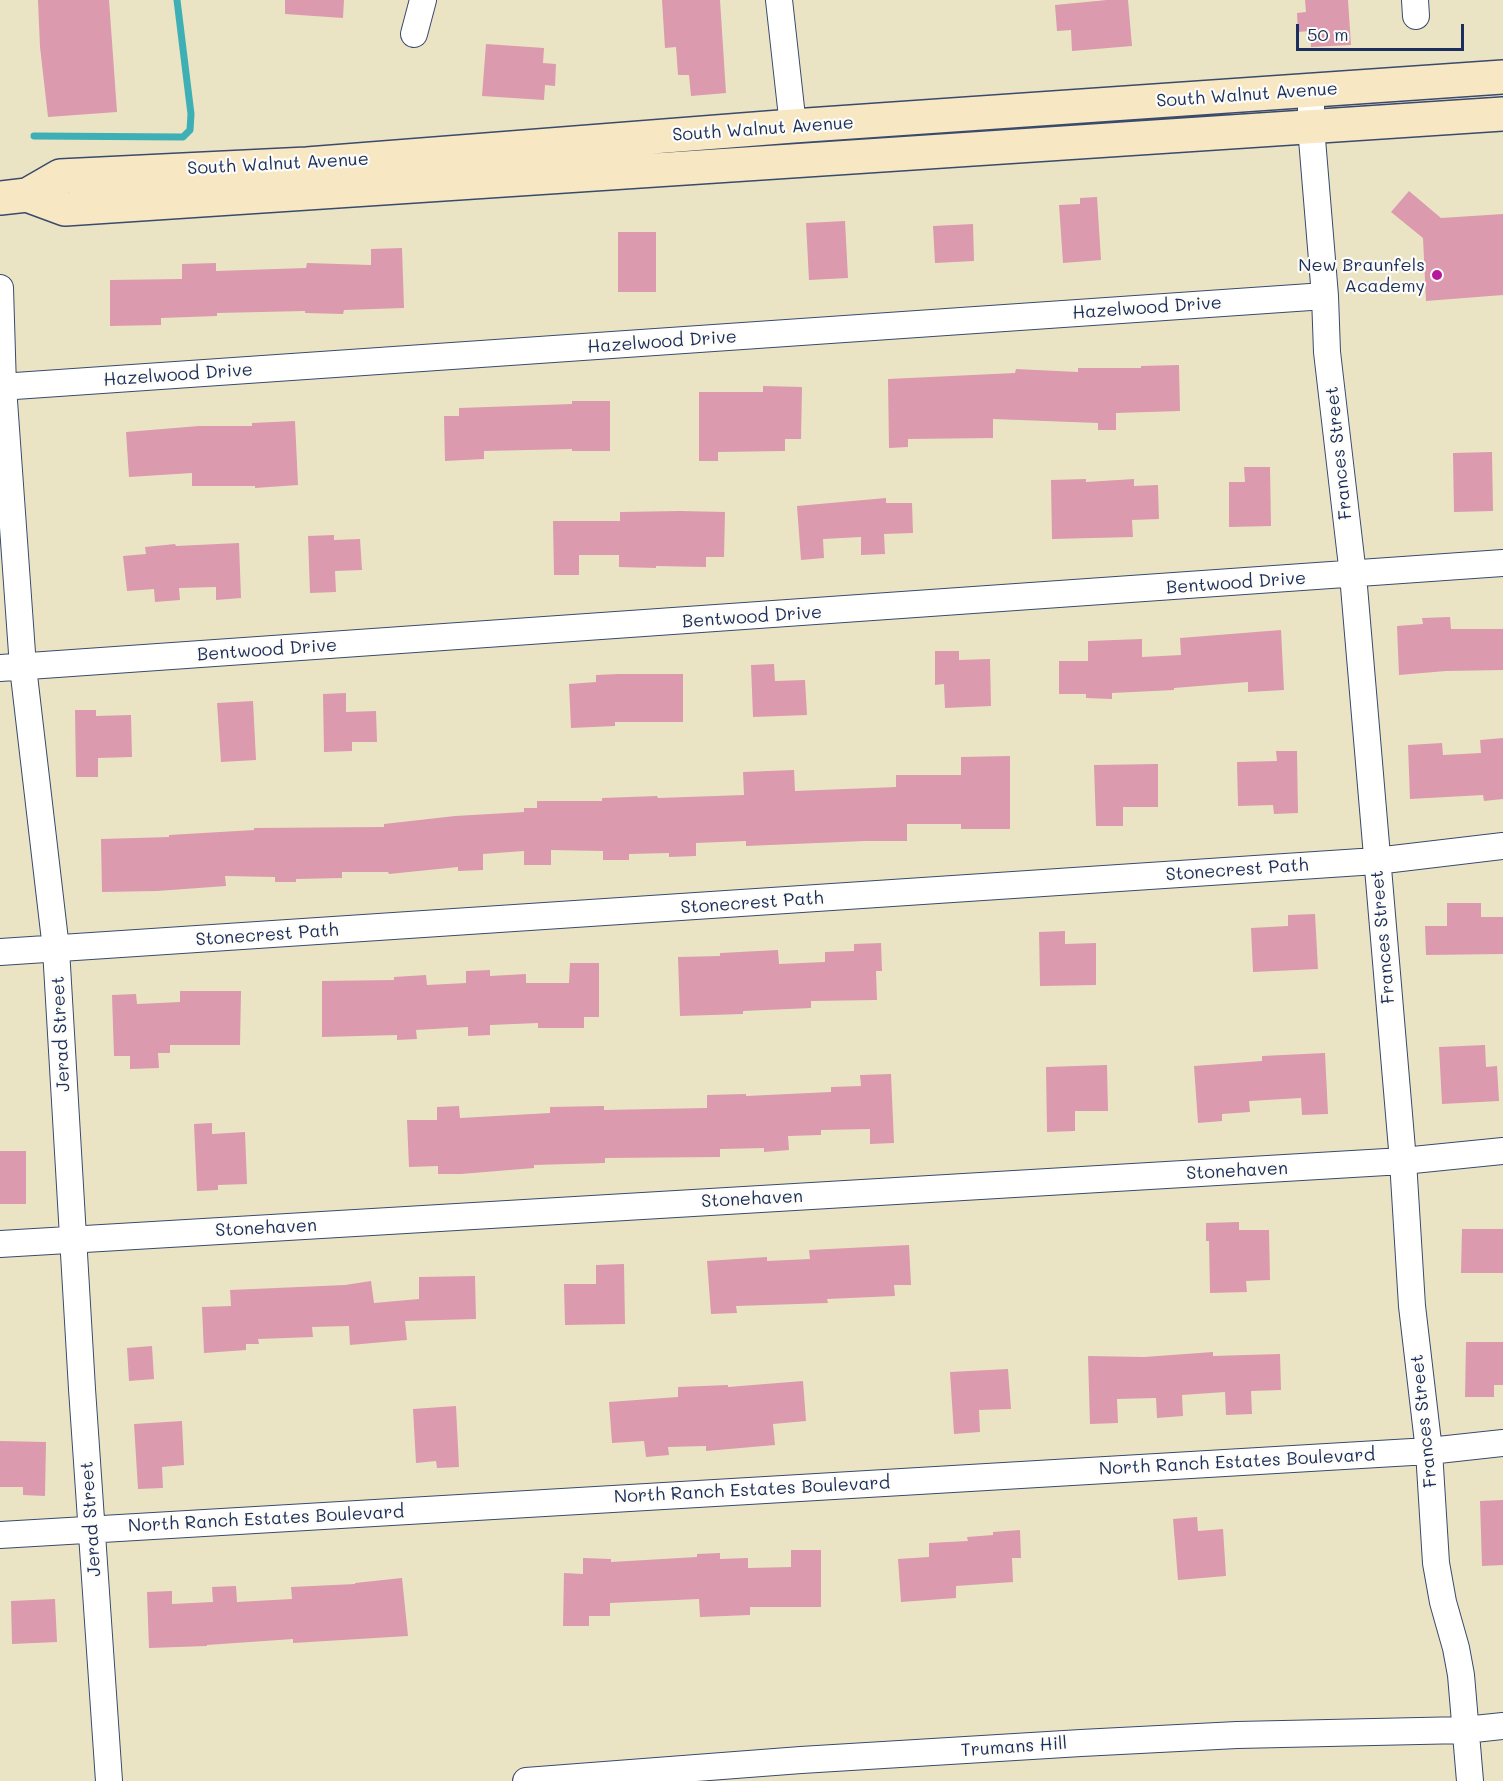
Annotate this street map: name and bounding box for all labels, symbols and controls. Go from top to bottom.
scale bar [1299,12,1467,50]
text: 50 m [1307,22,1349,46]
street label: South Walnut Avenue [1156,78,1338,112]
street label: South Walnut Avenue [672,112,854,146]
street label: South Walnut Avenue [187,148,369,180]
place label: New Braunfels Academy [1298,254,1425,296]
marker: New Braunfels Academy [1430,268,1444,282]
street label: Hazelwood Drive [1072,292,1222,324]
street label: Hazelwood Drive [587,326,737,358]
street label: Hazelwood Drive [103,359,253,391]
street label: Frances Street [1321,385,1357,521]
street label: Bentwood Drive [1165,567,1307,599]
street label: Bentwood Drive [681,601,823,633]
street label: Bentwood Drive [196,634,338,666]
street label: Stonecrest Path [1165,854,1309,886]
street label: Frances Street [1366,869,1400,1005]
street label: Stonecrest Path [680,887,824,919]
street label: Stonecrest Path [195,919,339,951]
street label: Jerad Street [47,976,75,1092]
street label: Stonehaven [1186,1158,1288,1184]
street label: Stonehaven [701,1186,803,1212]
street label: Stonehaven [215,1215,317,1241]
street label: Frances Street [1406,1353,1442,1489]
street label: North Ranch Estates Boulevard [1098,1444,1376,1480]
street label: Jerad Street [76,1461,106,1577]
street label: North Ranch Estates Boulevard [613,1472,891,1508]
street label: North Ranch Estates Boulevard [127,1501,405,1537]
street label: Trumans Hill [960,1733,1068,1761]

